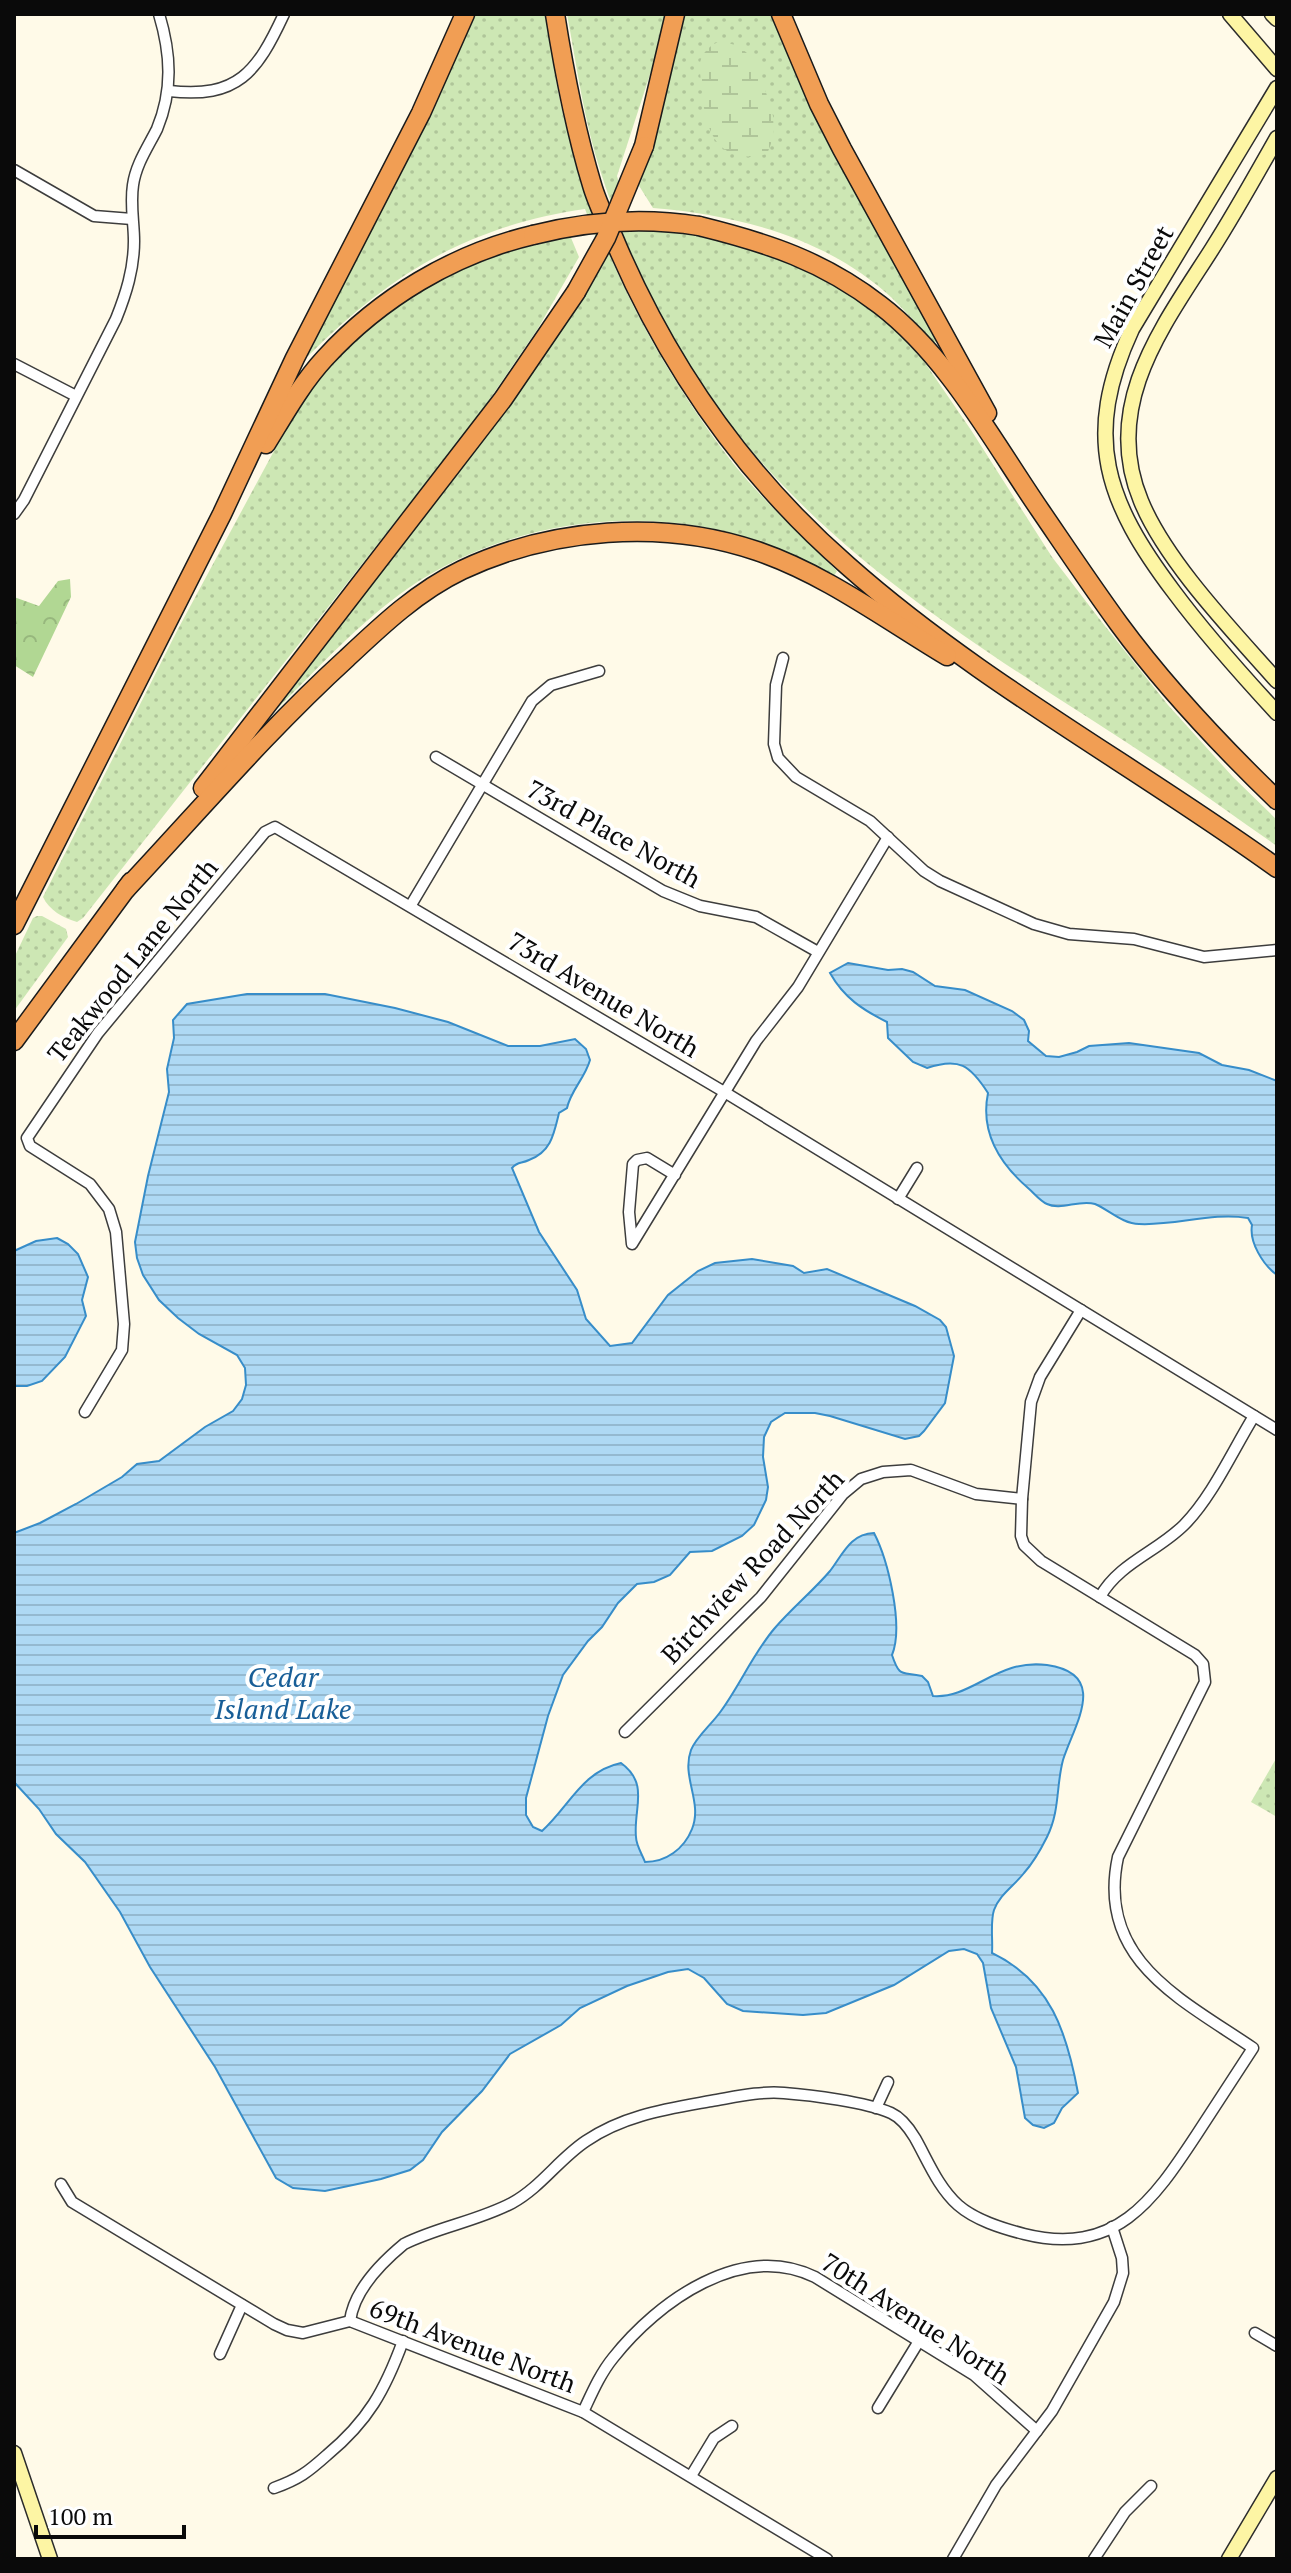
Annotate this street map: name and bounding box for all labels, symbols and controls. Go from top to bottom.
street label: Main Street [1085,219,1181,353]
street label: 73rd Place North [521,771,707,895]
street label: Teakwood Lane North [39,851,225,1069]
street label: 73rd Avenue North [502,923,706,1065]
street label: Birchview Road North [653,1462,851,1670]
water label: Cedar Island Lake [213,1658,352,1727]
street label: 70th Avenue North [815,2244,1017,2392]
street label: 69th Avenue North [365,2290,581,2400]
scale bar [36,2489,184,2539]
text: 100 m [48,2500,113,2532]

